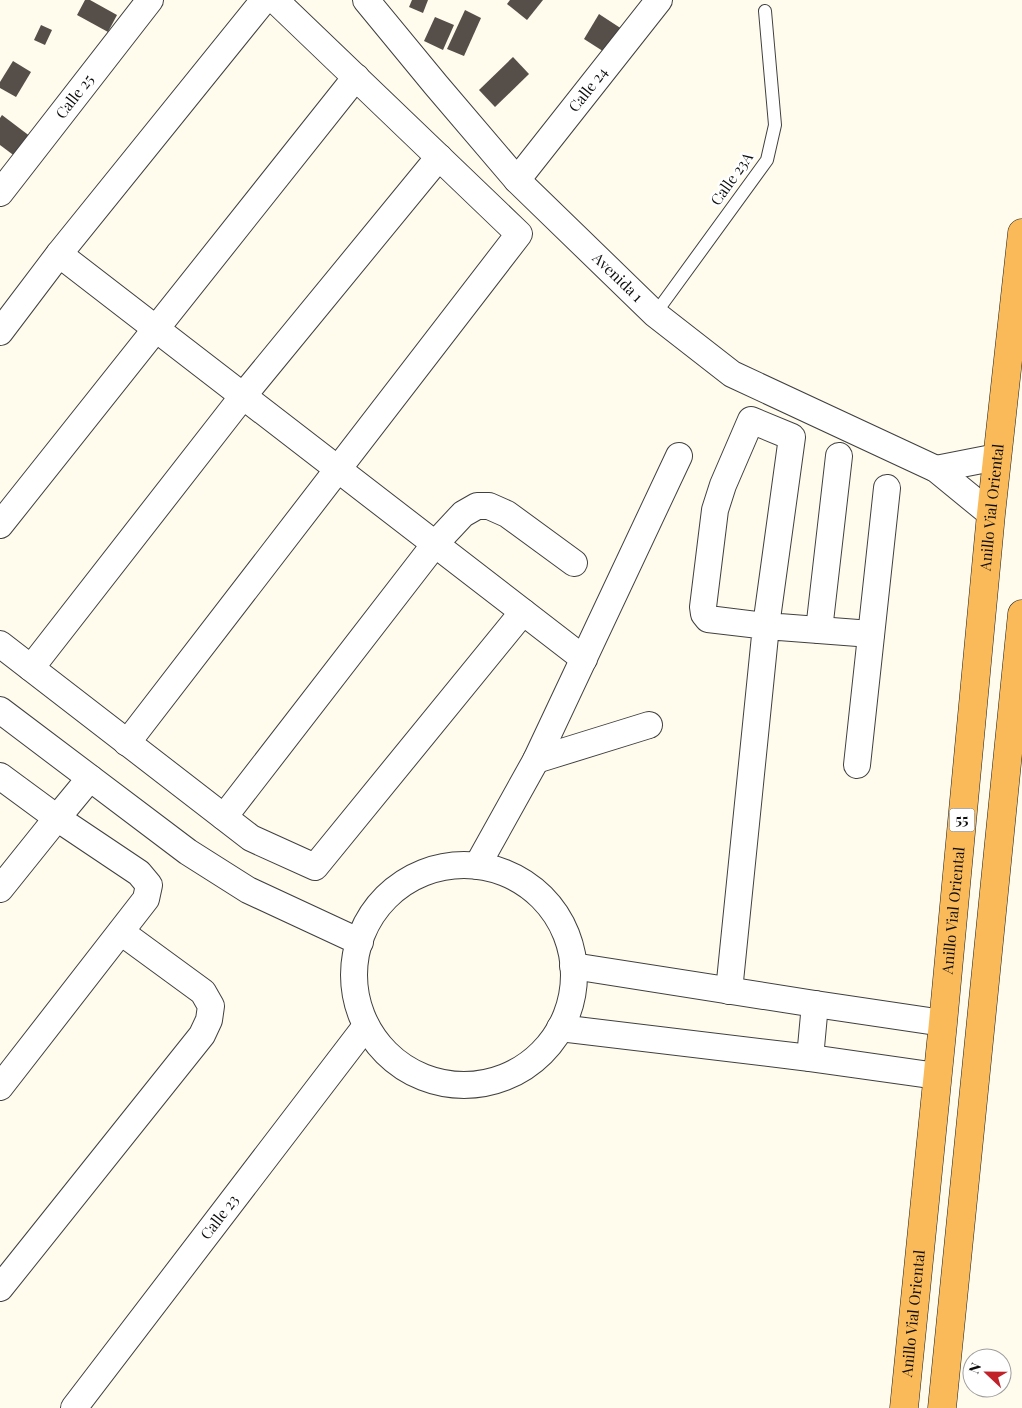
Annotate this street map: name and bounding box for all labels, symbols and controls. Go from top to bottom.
street label: Calle 24 [563,62,611,116]
street label: Calle 25 [51,70,98,122]
street label: Calle 23A [706,147,757,209]
street label: Avenida 1 [588,247,648,306]
street label: Anillo Vial Oriental [975,443,1008,573]
road number: 55 [950,808,974,832]
street label: Anillo Vial Oriental [937,846,969,976]
street label: Calle 23 [195,1190,243,1243]
street label: Anillo Vial Oriental [896,1249,929,1379]
north arrow [962,1348,1012,1398]
text: N [964,1360,985,1376]

